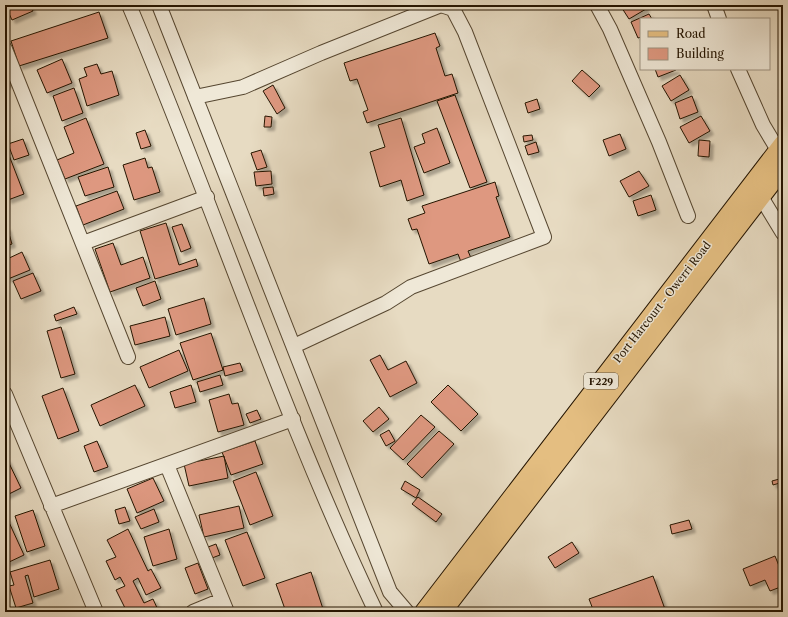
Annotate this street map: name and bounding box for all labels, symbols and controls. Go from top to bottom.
legend [640,18,770,70]
text: Road [676,26,706,41]
text: Building [676,46,724,61]
street label: Port Harcourt - Owerri Road [610,238,714,366]
road number: F229 [584,373,618,389]

